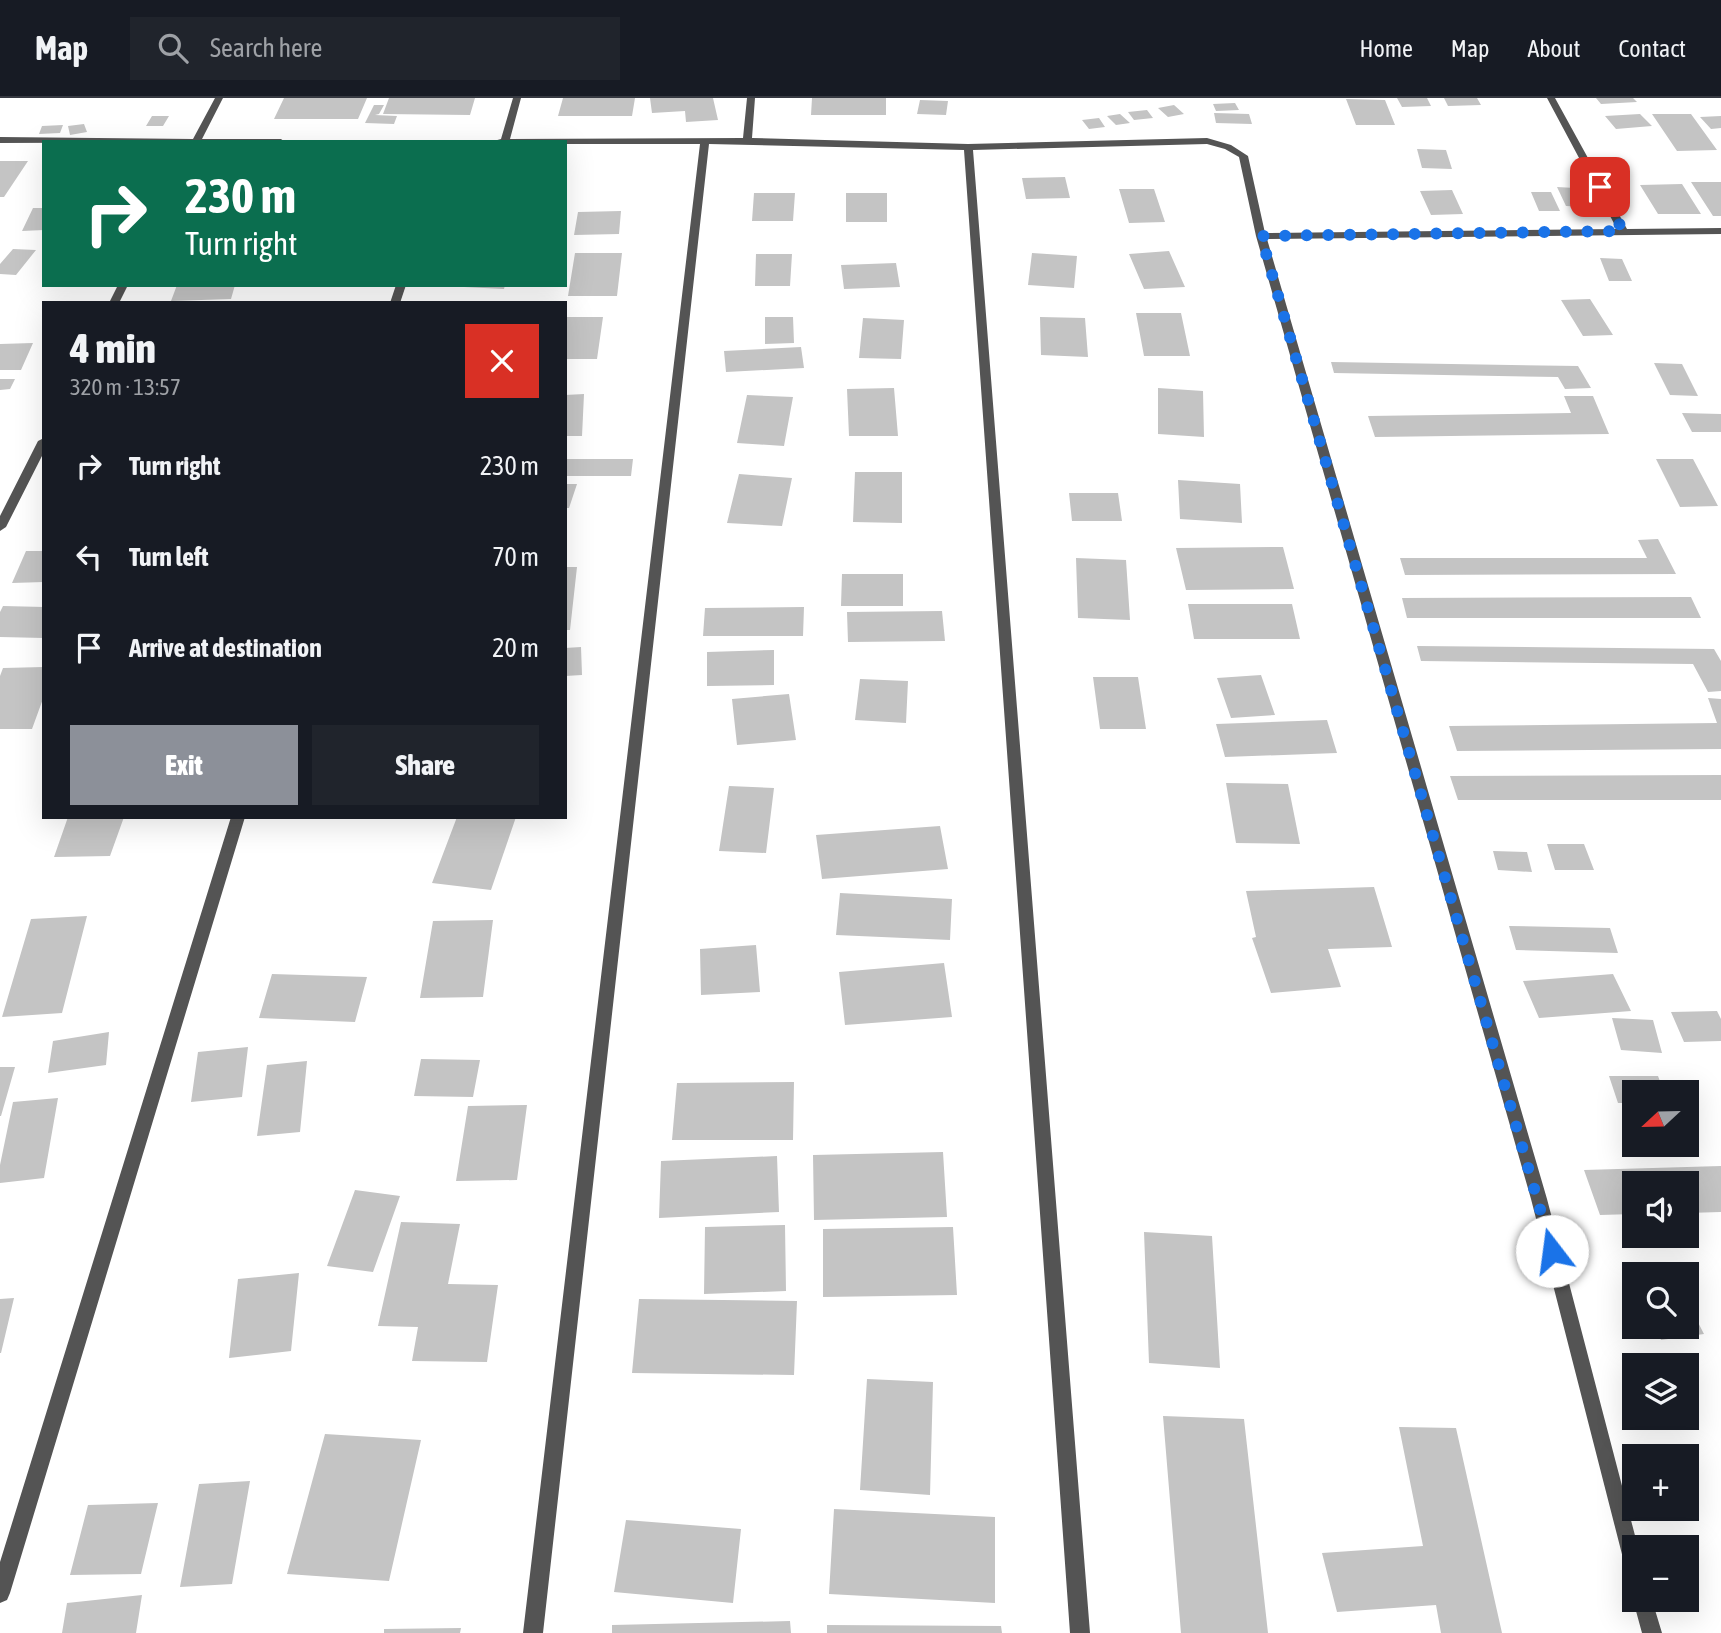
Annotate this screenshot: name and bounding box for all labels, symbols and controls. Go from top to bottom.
search box [130,17,620,80]
text: Map [35,29,88,67]
icon: search [154,29,192,67]
text: Search here [210,33,322,63]
text: Home [1359,35,1413,62]
text: Map [1451,35,1489,62]
text: About [1527,35,1580,62]
text: Contact [1618,35,1686,62]
pin [1570,157,1630,217]
text: 230 m [185,167,296,223]
icon: right [70,168,161,259]
icon: arrive [1581,168,1619,206]
text: Turn right [185,225,298,262]
text: 4 min [70,324,156,372]
button: close [465,324,539,398]
text: 320 m · 13:57 [70,374,181,400]
icon: right [70,447,108,485]
text: Turn right [129,451,220,481]
text: 230 m [480,451,539,481]
icon: left [70,538,108,576]
text: Turn left [129,542,209,572]
text: 70 m [492,542,539,572]
icon: arrive [70,629,108,667]
text: Arrive at destination [129,633,322,663]
text: 20 m [492,633,539,663]
button: Exit [70,725,298,805]
button: Share [312,725,539,805]
north arrow [1622,1080,1699,1157]
map controls [1622,1080,1699,1612]
button: sound [1622,1171,1699,1248]
position arrow [1515,1214,1589,1288]
button: search [1622,1262,1699,1339]
button: layers [1622,1353,1699,1430]
button: + [1622,1444,1699,1521]
button: − [1622,1535,1699,1612]

